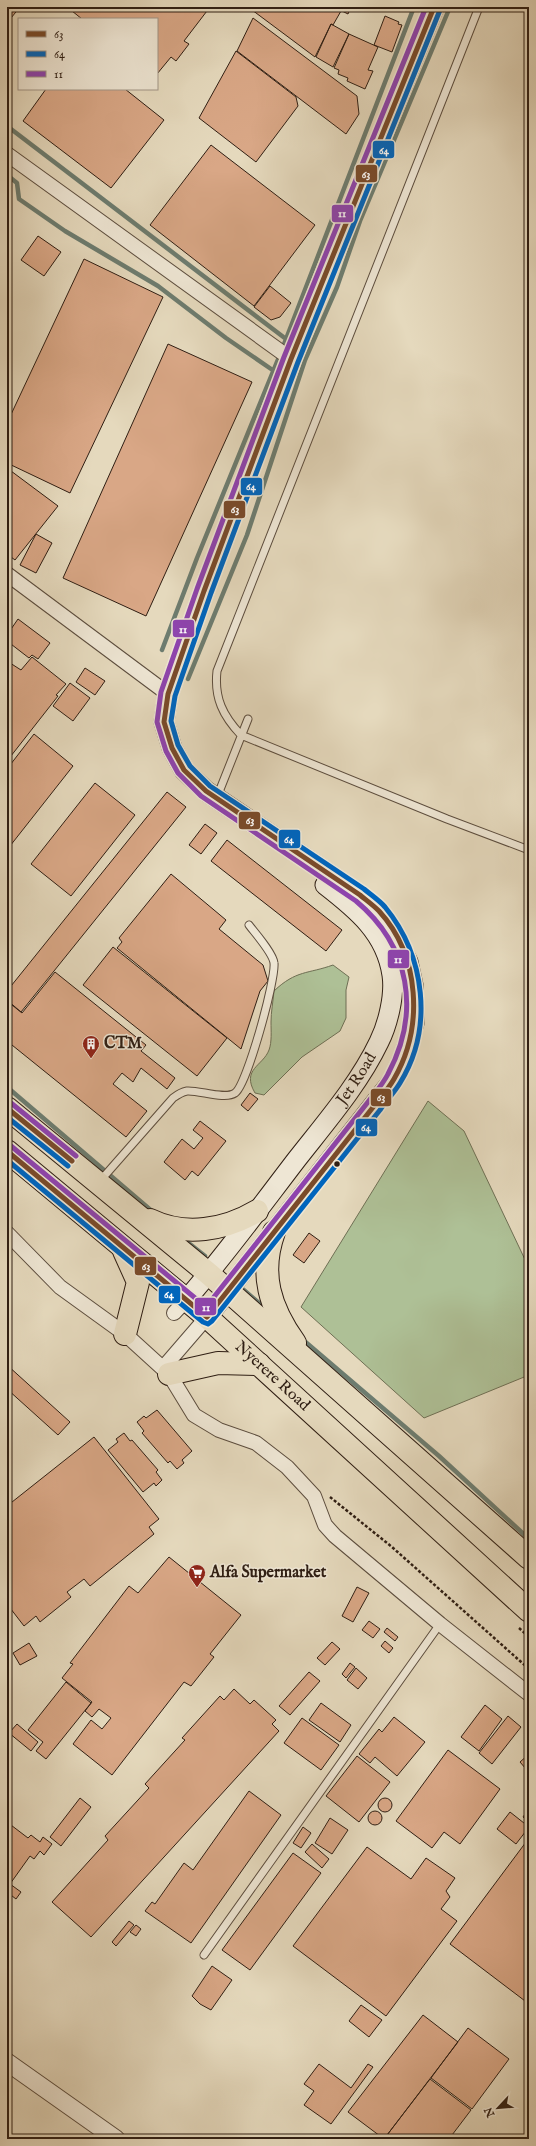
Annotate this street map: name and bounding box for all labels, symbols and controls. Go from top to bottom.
legend [18,18,158,90]
text: 63 [54,27,64,42]
text: 64 [54,47,65,62]
text: 11 [54,67,63,82]
line badge: 64 [372,140,395,159]
text: 64 [379,144,390,158]
line badge: 63 [355,164,378,183]
text: 63 [362,168,370,182]
line badge: 11 [331,204,354,223]
text: 11 [338,207,346,221]
line badge: 64 [240,477,263,496]
text: 64 [246,480,257,494]
line badge: 63 [223,500,246,519]
text: 63 [231,503,239,517]
line badge: 11 [172,619,195,638]
text: 11 [179,623,187,637]
line badge: 63 [238,811,261,830]
text: 63 [246,814,254,828]
line badge: 64 [278,829,301,849]
text: 64 [284,833,295,847]
line badge: 11 [387,949,410,969]
text: 11 [394,953,402,967]
building icon: CTM [81,1034,101,1059]
place label: CTM [104,1034,142,1054]
street label: Jet Road [331,1049,382,1111]
line badge: 63 [370,1088,392,1107]
text: 63 [377,1091,385,1105]
line badge: 64 [355,1118,378,1137]
text: 64 [361,1121,372,1135]
unlabelled marker [332,1159,342,1169]
line badge: 63 [134,1256,157,1276]
text: 63 [142,1260,150,1274]
line badge: 64 [158,1285,181,1304]
text: 64 [164,1288,175,1302]
line badge: 11 [194,1297,217,1316]
text: 11 [202,1301,210,1315]
street label: Nyerere Road [230,1337,314,1416]
supermarket icon: Alfa Supermarket [187,1563,207,1588]
place label: Alfa Supermarket [209,1563,327,1583]
north arrow [478,2088,518,2128]
text: N [481,2104,499,2120]

